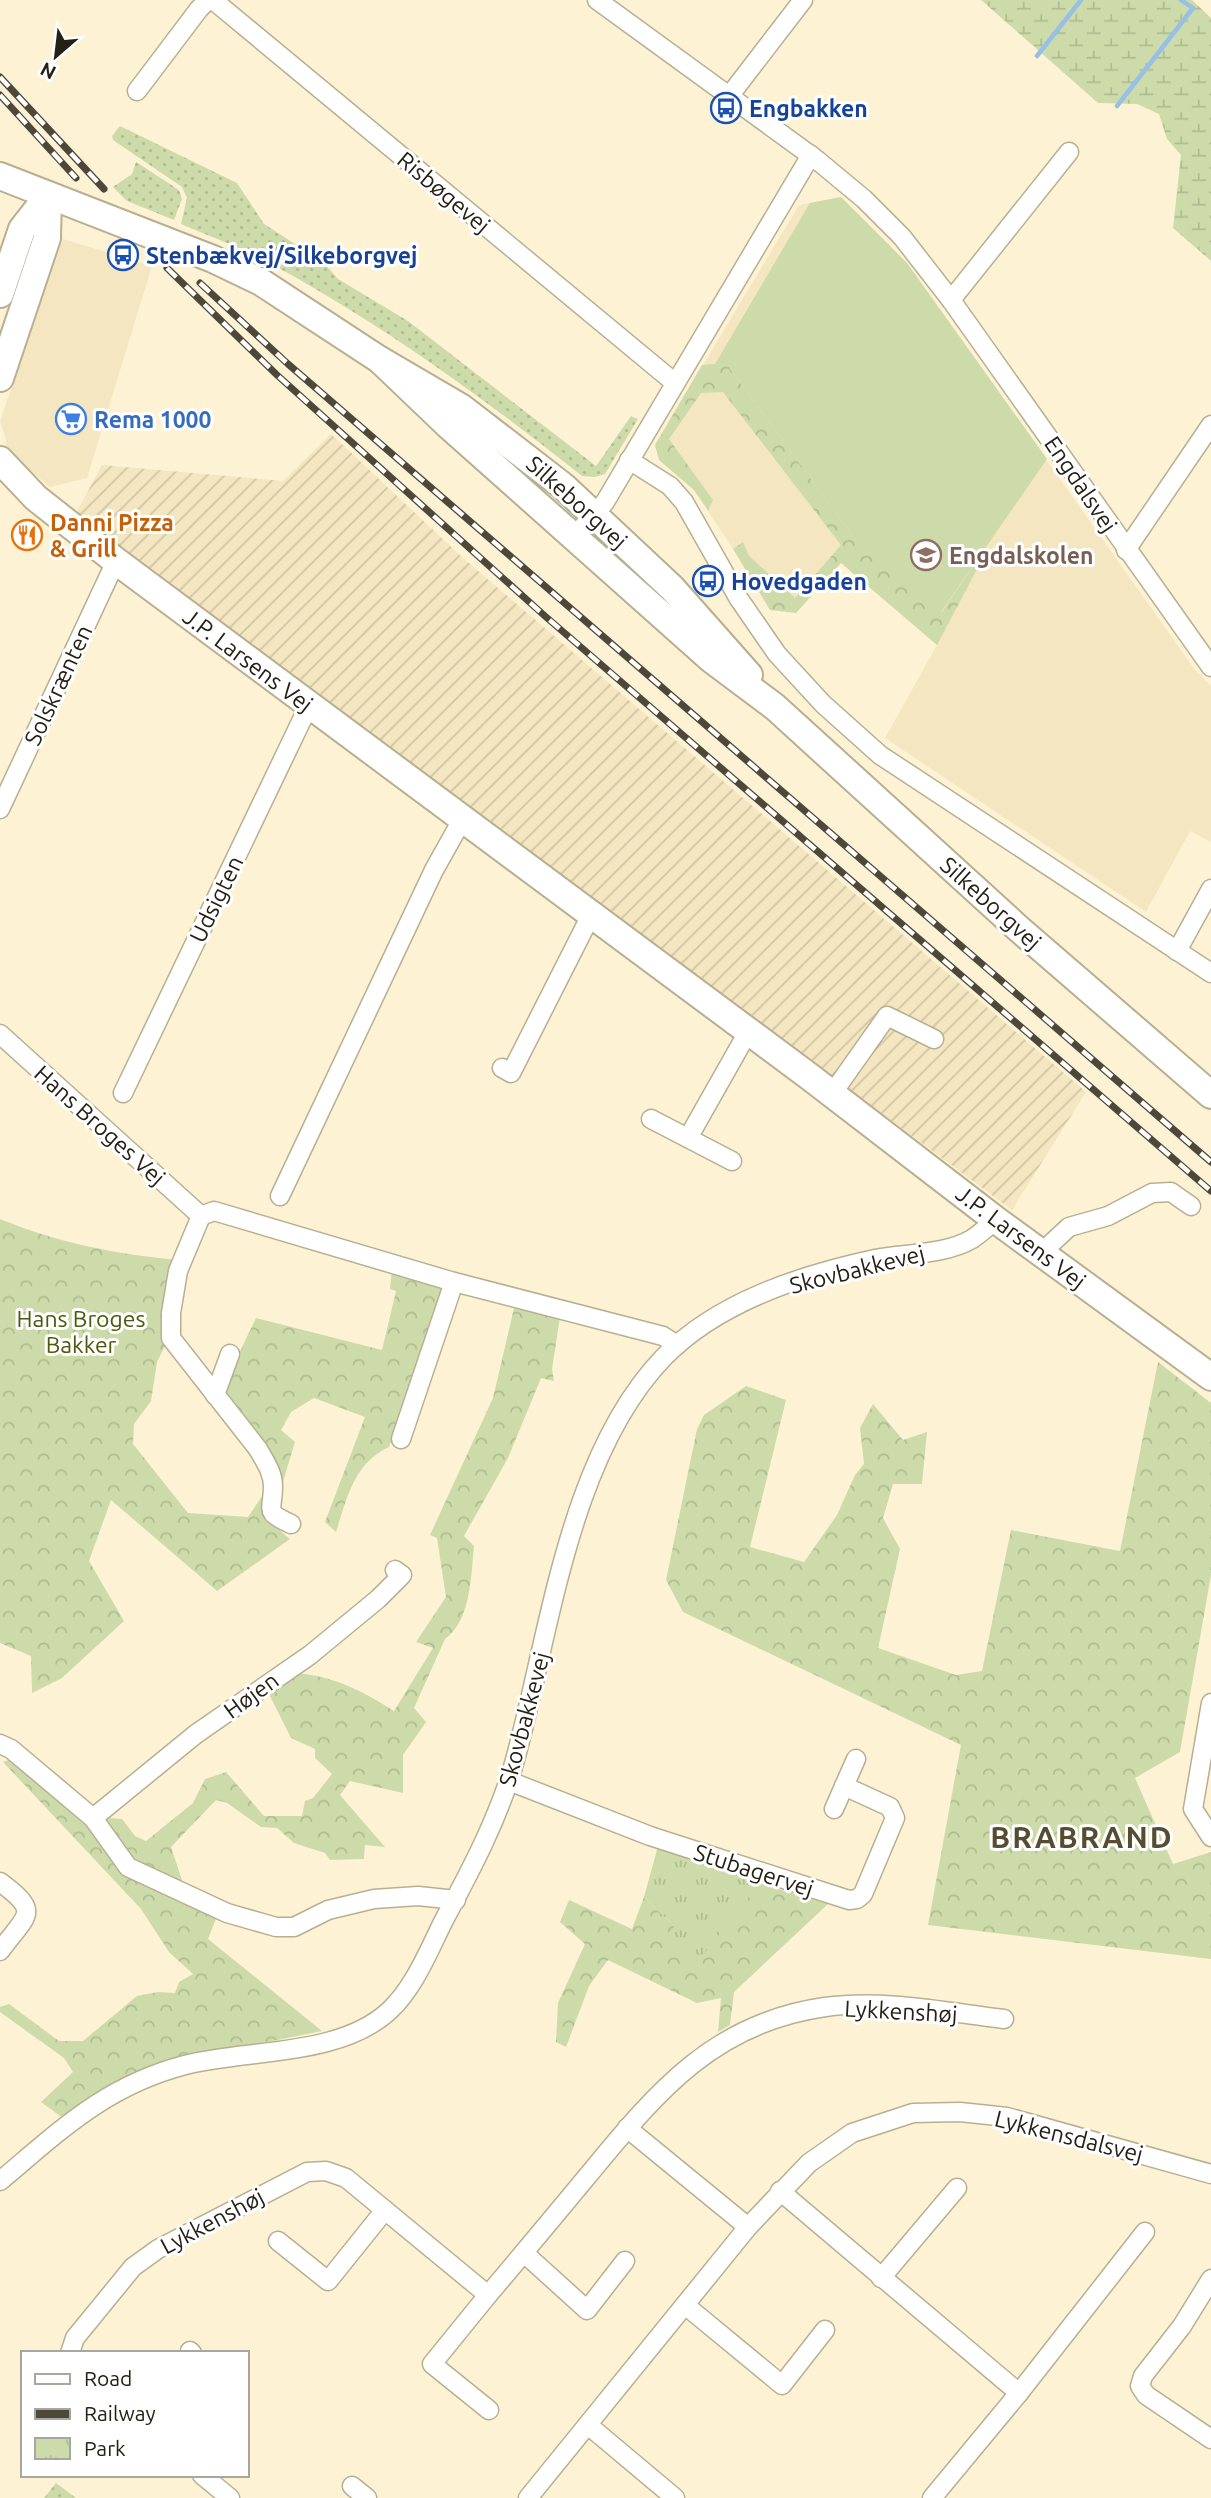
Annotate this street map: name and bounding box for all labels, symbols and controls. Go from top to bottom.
north arrow [21,21,91,91]
text: N [37,58,59,84]
bus stop icon: Engbakken [709,91,743,125]
place label: Engbakken [749,96,868,121]
street label: Risbøgevej [393,146,495,238]
bus stop icon: Stenbækvej/Silkeborgvej [106,238,140,272]
place label: Stenbækvej/Silkeborgvej [146,243,417,268]
supermarket icon: Rema 1000 [54,402,88,436]
place label: Rema 1000 [94,407,212,432]
street label: Engdalsvej [1040,431,1122,537]
street label: Silkeborgvej [522,451,632,553]
place label: Danni Pizza & Grill [50,510,174,561]
restaurant icon: Danni Pizza & Grill [10,518,44,552]
school or university icon: Engdalskolen [909,538,943,572]
place label: Engdalskolen [949,543,1093,568]
bus stop icon: Hovedgaden [691,564,725,598]
place label: Hovedgaden [731,569,867,594]
street label: J.P. Larsens Vej [179,603,317,717]
street label: Solskrænten [19,621,97,749]
street label: Udsigten [184,852,248,946]
street label: Silkeborgvej [936,852,1046,954]
street label: Hans Broges Vej [30,1060,170,1190]
street label: J.P. Larsens Vej [952,1180,1090,1294]
street label: Skovbakkevej [787,1240,927,1298]
park label: Hans Broges Bakker [17,1306,145,1357]
street label: Skovbakkevej [494,1649,554,1789]
street label: Højen [219,1667,283,1723]
district label: BRABRAND [990,1820,1174,1854]
street label: Stubagervej [691,1839,817,1901]
street label: Lykkenshøj [844,1996,958,2026]
street label: Lykkensdalsvej [992,2105,1146,2167]
street label: Lykkenshøj [156,2183,268,2259]
legend [21,2351,248,2477]
text: Road [84,2366,132,2390]
text: Railway [84,2401,156,2425]
text: Park [84,2436,126,2460]

